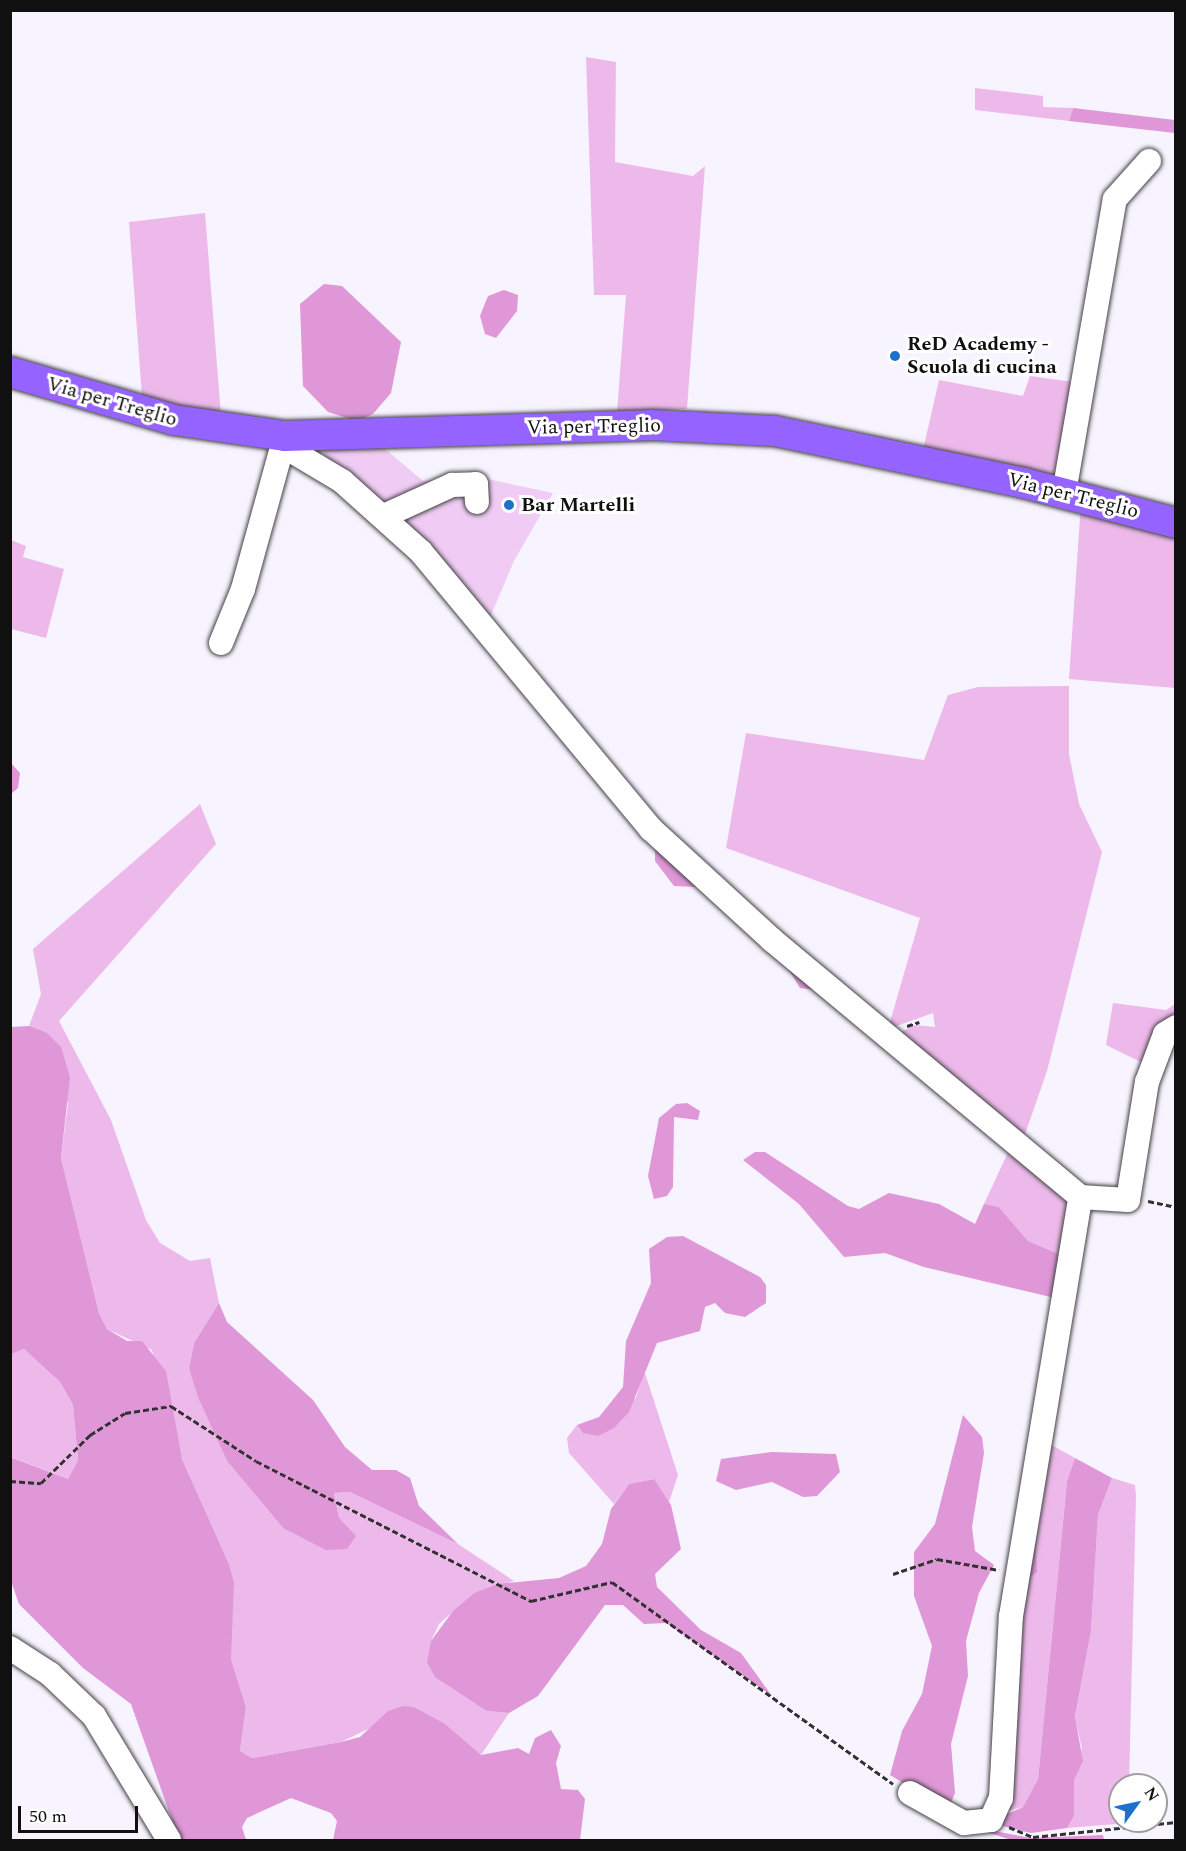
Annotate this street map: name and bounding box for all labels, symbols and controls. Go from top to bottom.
place label: ReD Academy - Scuola di cucina [907,332,1057,379]
marker: ReD Academy - Scuola di cucina [888,349,902,363]
street label: Via per Treglio [44,372,180,432]
street label: Via per Treglio [527,414,661,440]
street label: Via per Treglio [1005,468,1141,524]
place label: Bar Martelli [521,493,635,517]
marker: Bar Martelli [502,498,516,512]
north arrow [1108,1773,1168,1833]
text: N [1138,1782,1165,1806]
scale bar [21,1794,141,1832]
text: 50 m [29,1803,67,1830]

